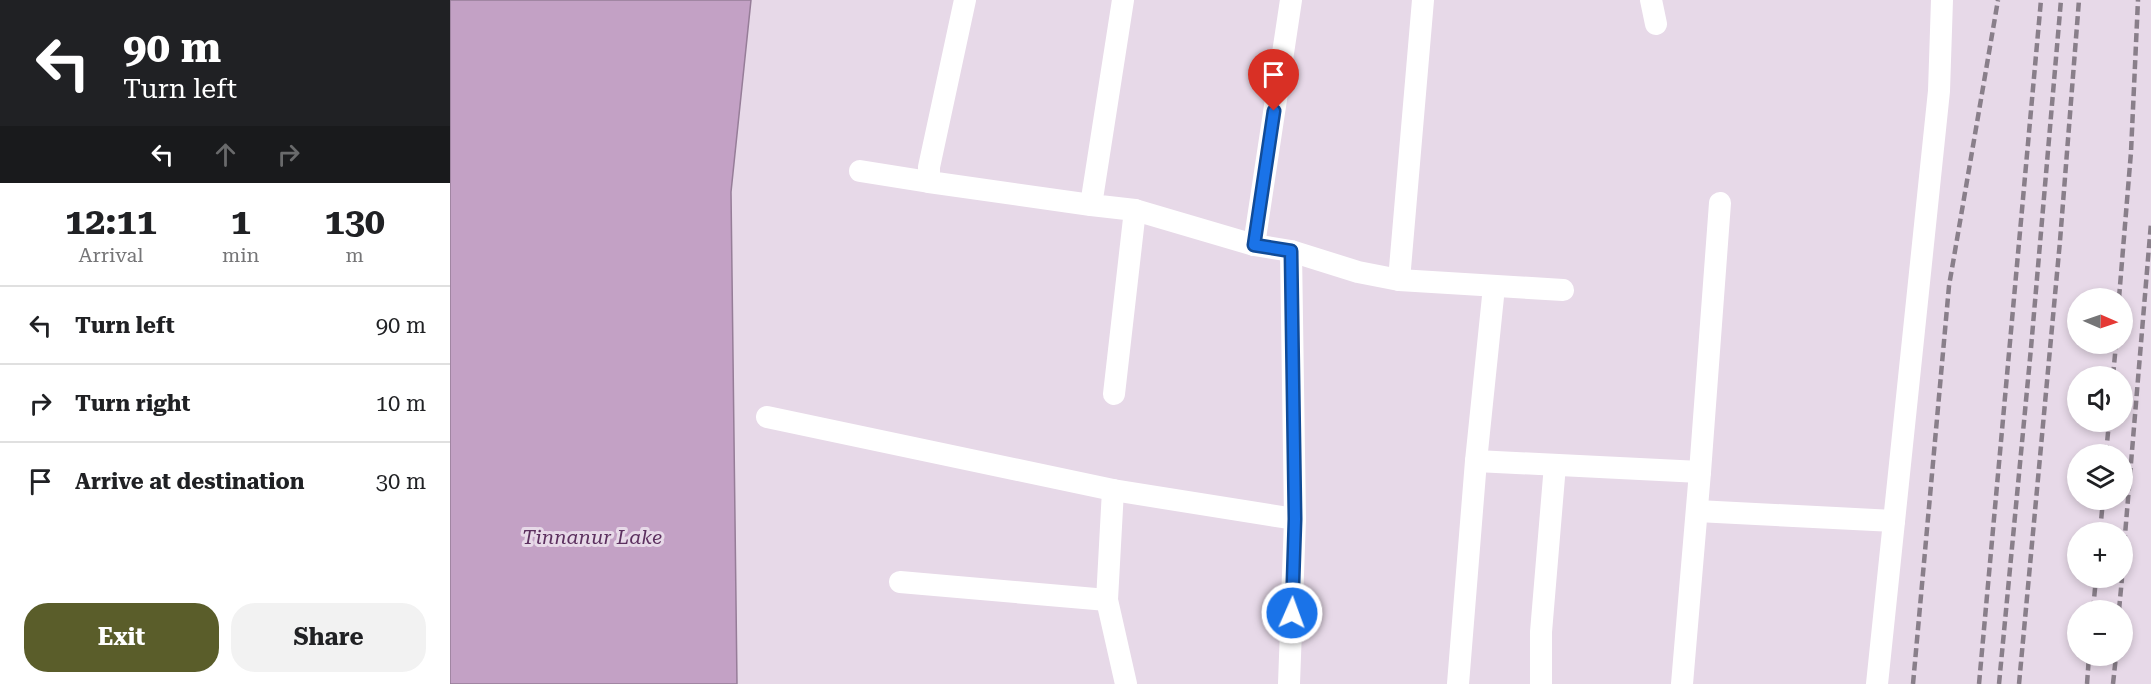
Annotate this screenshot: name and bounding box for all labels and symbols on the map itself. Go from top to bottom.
pin [1248,49,1299,111]
north arrow [2067,288,2133,354]
water label: Tinnanur Lake [522,525,662,549]
position arrow [1260,581,1324,645]

